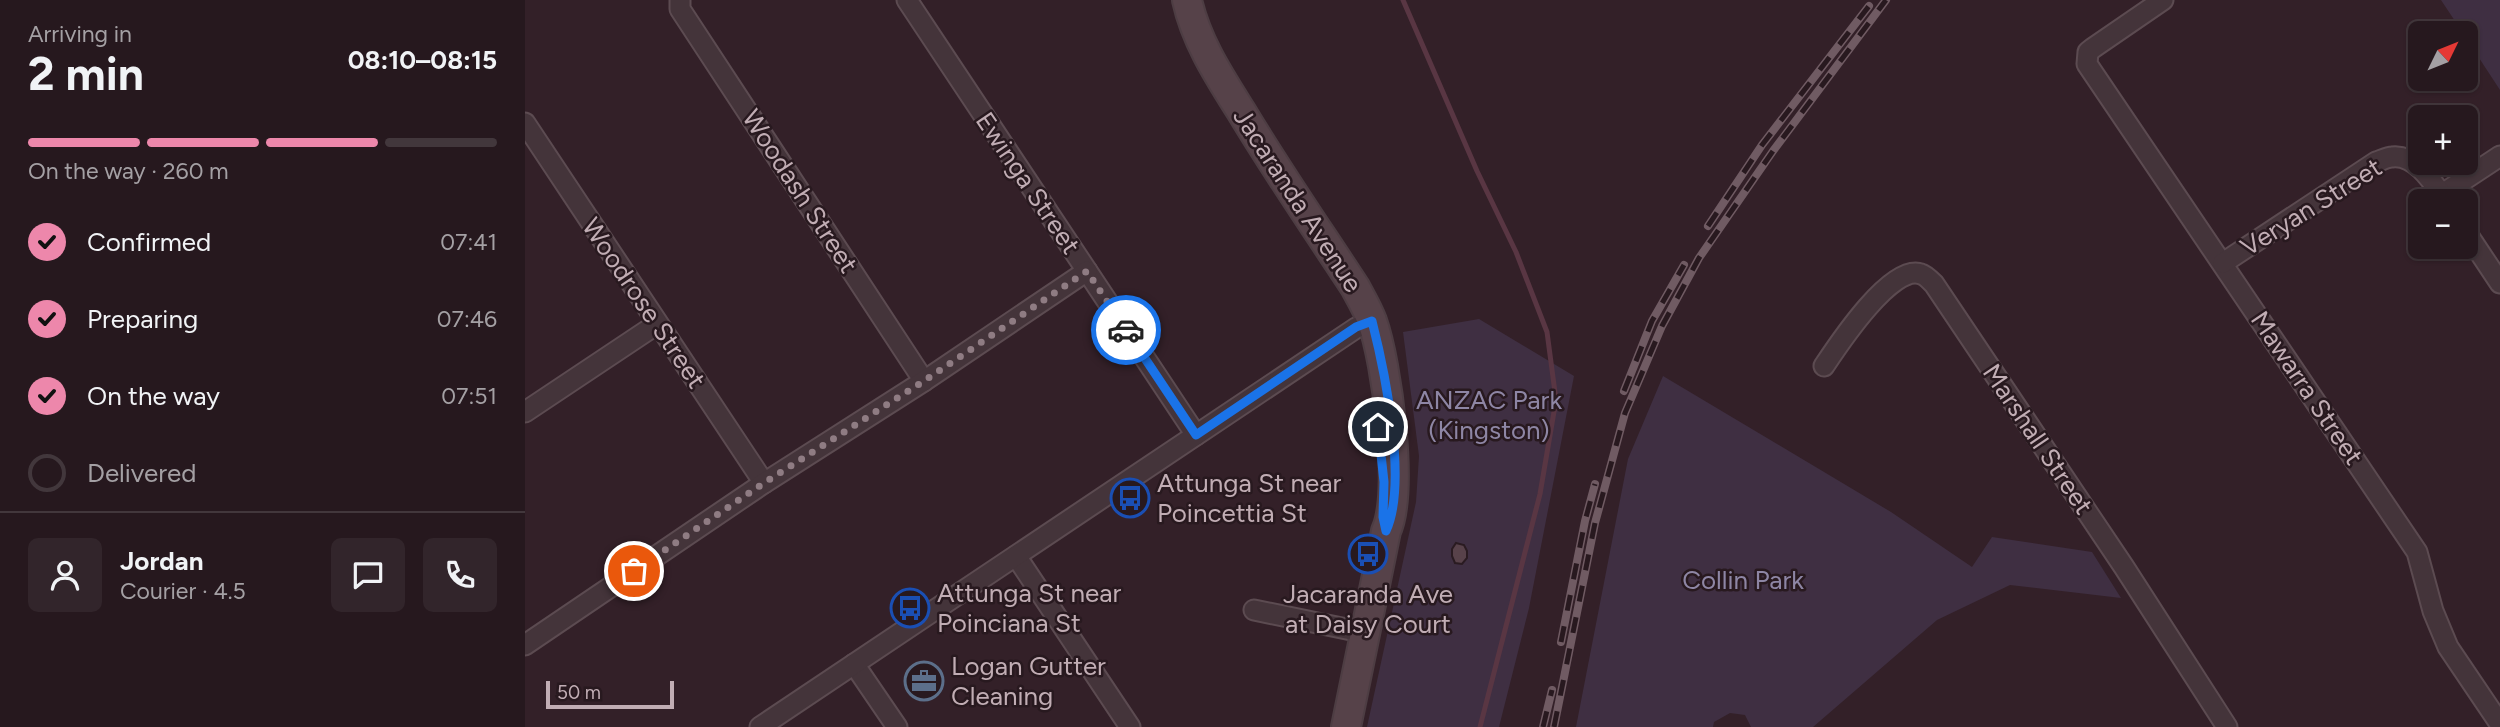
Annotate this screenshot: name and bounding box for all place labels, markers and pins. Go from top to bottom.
pin [1348,397,1408,457]
place label: Attunga St near Poincettia St [1157,467,1341,529]
bus stop icon: Attunga St near Poincettia St [1109,477,1151,519]
bus stop icon: Jacaranda Ave at Daisy Court [1347,533,1389,575]
pin [604,541,664,601]
place label: Attunga St near Poinciana St [937,577,1121,639]
place label: Jacaranda Ave at Daisy Court [1283,578,1453,640]
bus stop icon: Attunga St near Poinciana St [889,587,931,629]
place label: Logan Gutter Cleaning [951,650,1106,712]
office icon: Logan Gutter Cleaning [903,660,945,702]

